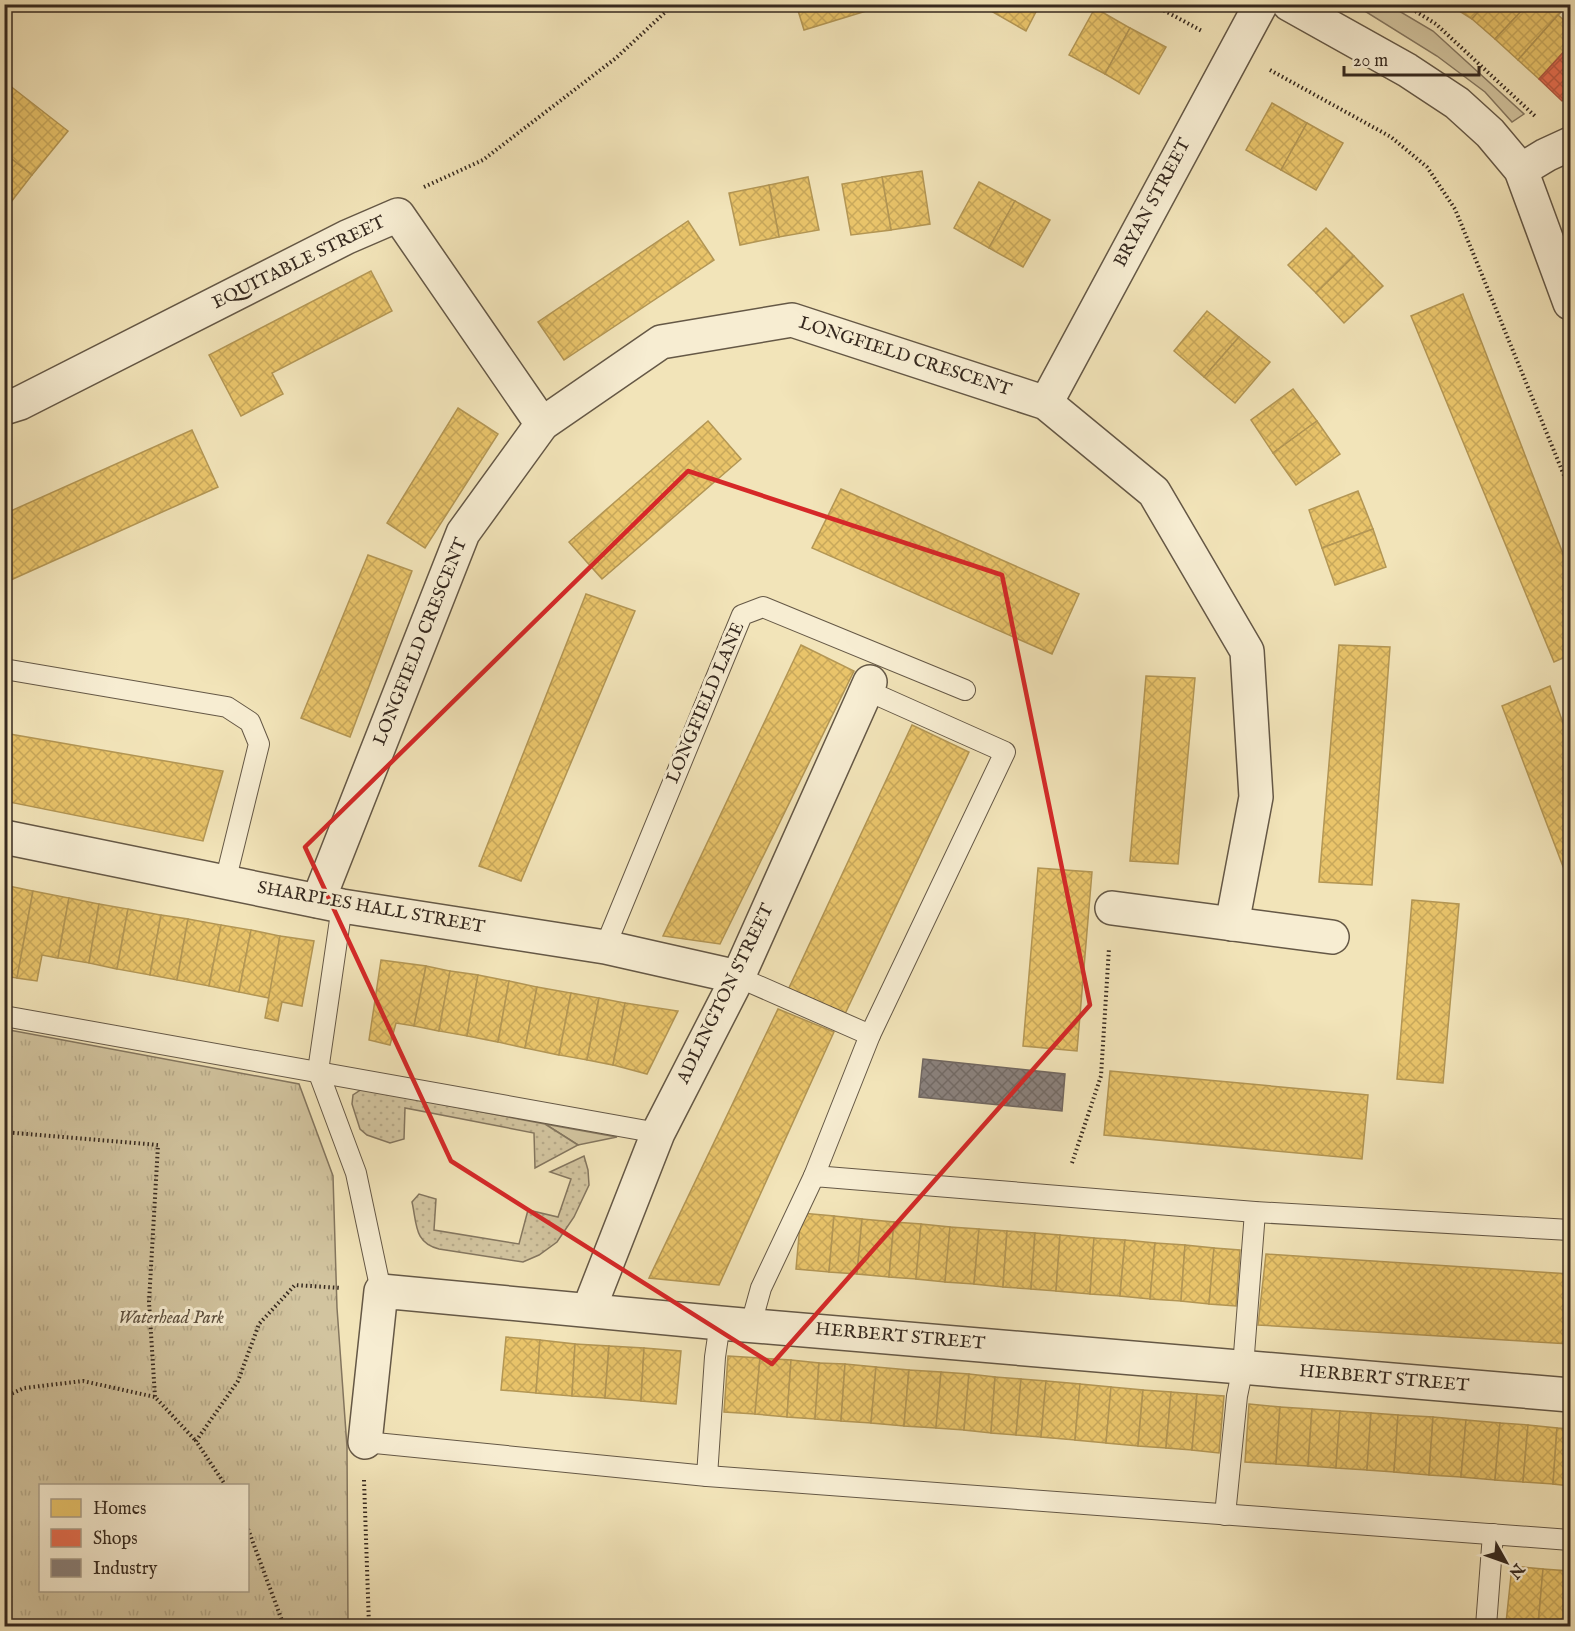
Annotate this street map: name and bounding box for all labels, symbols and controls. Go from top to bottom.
scale bar [1344,39,1479,77]
text: 20 m [1353,50,1388,73]
street label: BRYAN STREET [1109,135,1197,271]
street label: EQUITABLE STREET [209,211,389,315]
street label: LONGFIELD CRESCENT [796,312,1014,402]
street label: LONGFIELD CRESCENT [369,535,473,749]
street label: LONGFIELD LANE [662,619,750,787]
street label: SHARPLES HALL STREET [256,877,486,939]
street label: ADLINGTON STREET [672,900,780,1089]
park label: Waterhead Park [118,1307,224,1330]
street label: HERBERT STREET [814,1318,986,1356]
street label: HERBERT STREET [1298,1360,1470,1398]
legend [39,1484,249,1592]
text: Homes [93,1498,146,1521]
text: Shops [93,1528,138,1551]
north arrow [1476,1532,1536,1592]
text: Industry [93,1558,157,1581]
text: N [1504,1558,1529,1582]

